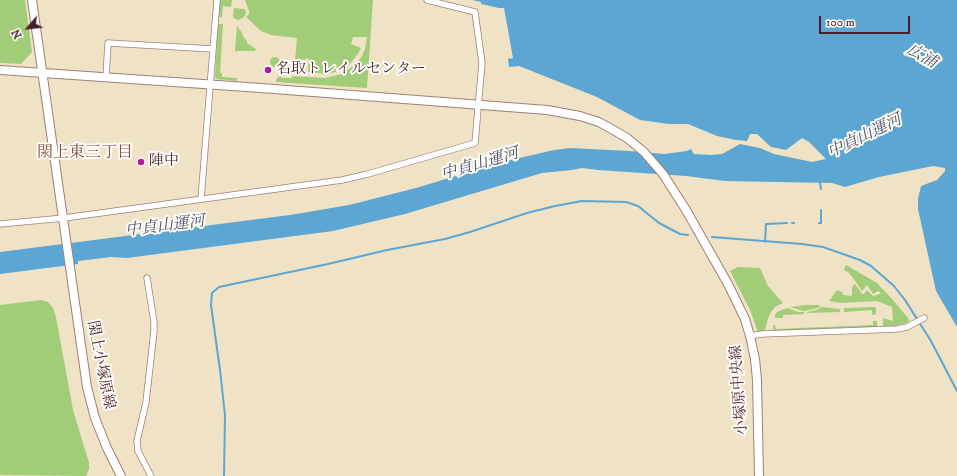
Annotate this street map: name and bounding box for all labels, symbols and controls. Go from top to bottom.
north arrow [8,8,48,48]
scale bar [821,8,912,34]
text: 100 m [826,15,855,30]
text: N [9,26,26,41]
water label: 広浦 [902,41,940,73]
place label: 名取トレイルセンター [276,61,426,79]
marker: 名取トレイルセンター [263,65,273,75]
water label: 中貞山運河 [825,111,905,163]
district label: 閖上東三丁目 [37,144,133,164]
water label: 中貞山運河 [439,145,521,185]
place label: 陣中 [149,153,179,171]
marker: 陣中 [136,157,146,167]
water label: 中貞山運河 [124,213,206,241]
street label: 閖上小塚原線 [83,319,117,411]
street label: 小塚原中央線 [728,344,752,436]

